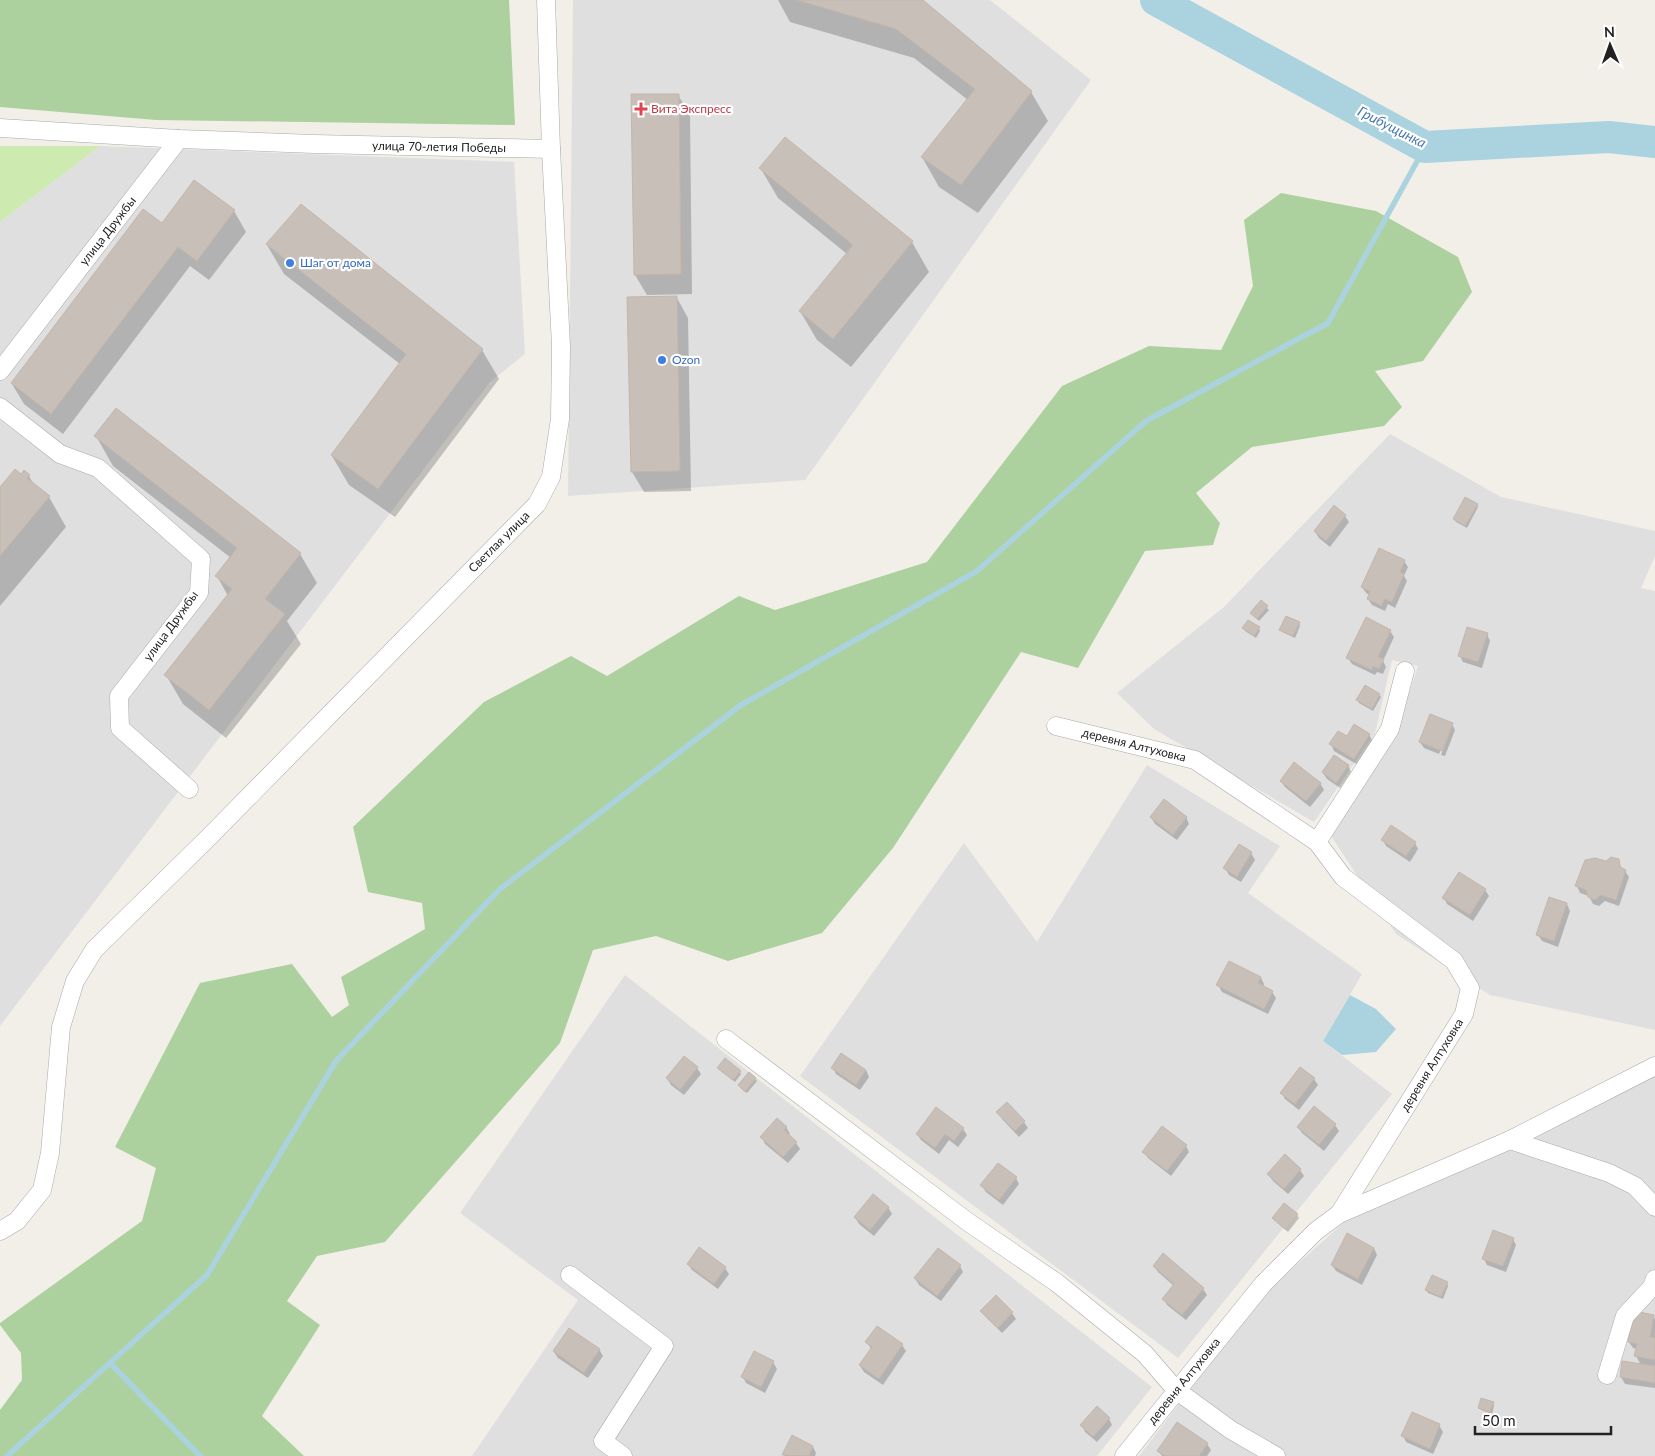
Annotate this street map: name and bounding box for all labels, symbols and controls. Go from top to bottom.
north arrow [1585,20,1635,70]
text: N [1604,23,1615,40]
place label: Вита Экспресс [651,101,732,116]
water label: Грибущинка [1355,102,1429,151]
marker: Вита Экспресс [635,103,647,115]
street label: улица 70-летия Победы [372,138,506,155]
street label: улица Дружбы [76,193,139,268]
place label: Шаг от дома [300,255,371,270]
marker: Шаг от дома [284,257,296,269]
place label: Ozon [672,352,700,367]
marker: Ozon [656,354,668,366]
street label: Светлая улица [465,508,532,575]
street label: улица Дружбы [140,588,201,664]
street label: деревня Алтуховка [1081,724,1188,765]
street label: деревня Алтуховка [1397,1016,1466,1114]
street label: деревня Алтуховка [1144,1335,1223,1427]
scale bar [1475,1404,1611,1436]
text: 50 m [1482,1411,1516,1429]

